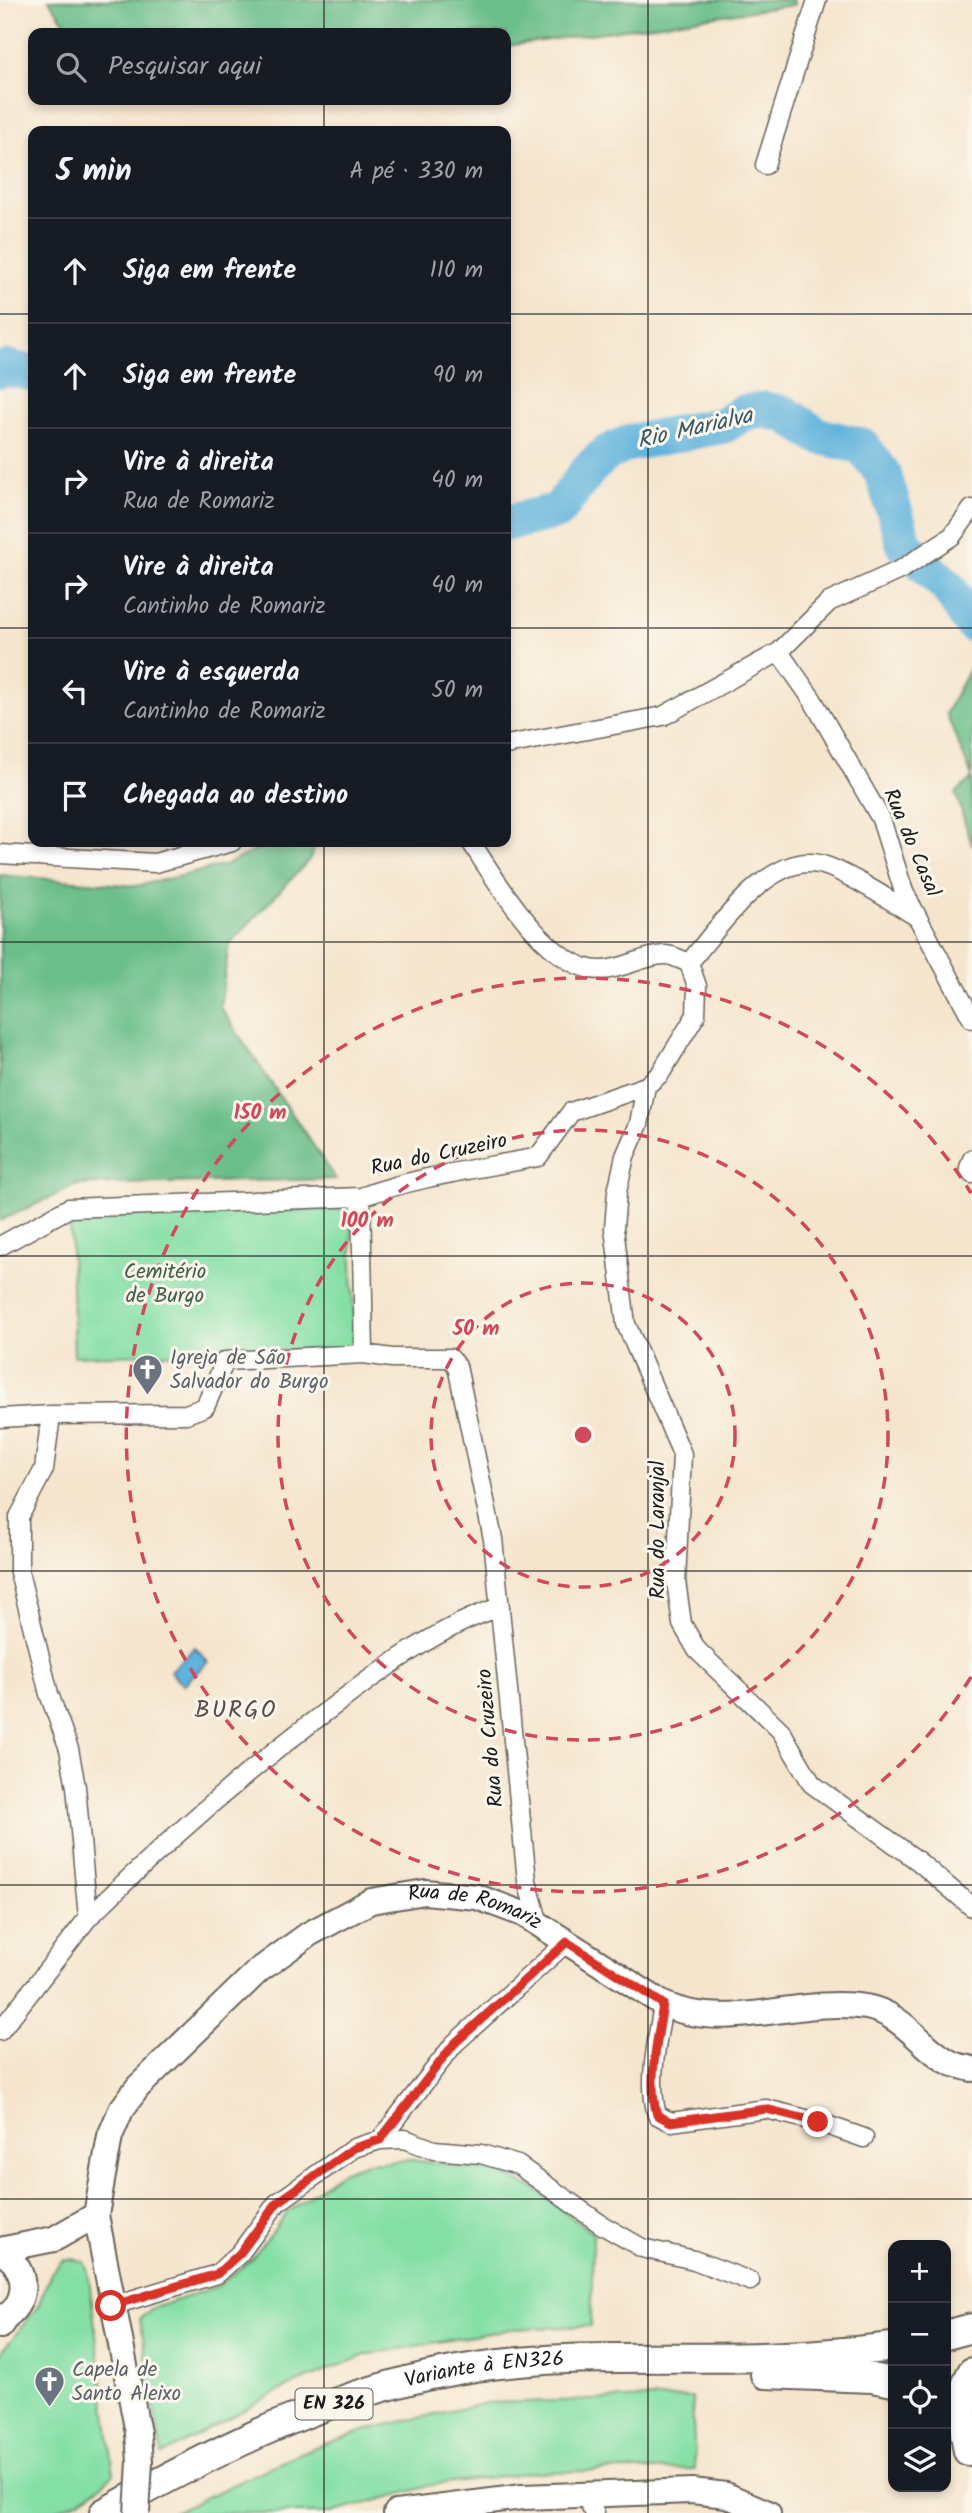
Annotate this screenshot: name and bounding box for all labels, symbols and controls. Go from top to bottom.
search box [28,28,511,105]
text: Pesquisar aqui [108,46,261,88]
icon: search [52,48,90,86]
text: 5 min [56,148,132,196]
text: A pé · 330 m [350,154,483,190]
text: Siga em frente [123,250,296,292]
icon: ahead [56,252,94,290]
text: 110 m [430,253,483,289]
text: Siga em frente [123,355,296,397]
icon: ahead [56,357,94,395]
text: 90 m [433,358,483,394]
water label: Rio Marialva [634,398,758,460]
text: Vire à direita [123,442,274,484]
icon: right [56,462,94,500]
text: 40 m [431,463,483,499]
text: Rua de Romariz [123,484,275,520]
text: Vire à direita [123,547,274,589]
icon: right [56,567,94,605]
text: 40 m [431,568,483,604]
text: Cantinho de Romariz [123,589,326,625]
text: Vire à esquerda [123,652,300,694]
icon: left [56,672,94,710]
text: 50 m [432,673,483,709]
text: Cantinho de Romariz [123,694,326,730]
text: Chegada ao destino [123,775,348,817]
icon: arrive [56,777,94,815]
street label: Rua do Casal [873,783,949,903]
text: 150 m [233,1097,287,1130]
street label: Rua do Cruzeiro [368,1124,510,1186]
text: 100 m [340,1205,394,1238]
park label: Cemitério de Burgo [124,1256,206,1313]
text: 50 m [452,1313,499,1346]
place label: Igreja de São Salvador do Burgo [170,1342,329,1399]
church icon: Igreja de São Salvador do Burgo [130,1353,164,1397]
centre of rings [571,1423,595,1447]
street label: Rua do Laranjal [642,1461,675,1599]
street label: Rua do Cruzeiro [469,1667,513,1809]
district label: BURGO [194,1691,278,1730]
street label: Rua de Romariz [405,1875,549,1939]
route end [802,2106,833,2137]
map controls [888,2240,951,2492]
button: + [888,2240,951,2303]
route start [95,2290,126,2321]
button: − [888,2303,951,2366]
street label: Variante à EN326 [401,2343,565,2397]
place label: Capela de Santo Aleixo [72,2354,181,2411]
church icon: Capela de Santo Aleixo [32,2365,66,2409]
button: locate [888,2366,951,2429]
road number: EN 326 [296,2388,372,2420]
button: layers [888,2429,951,2492]

